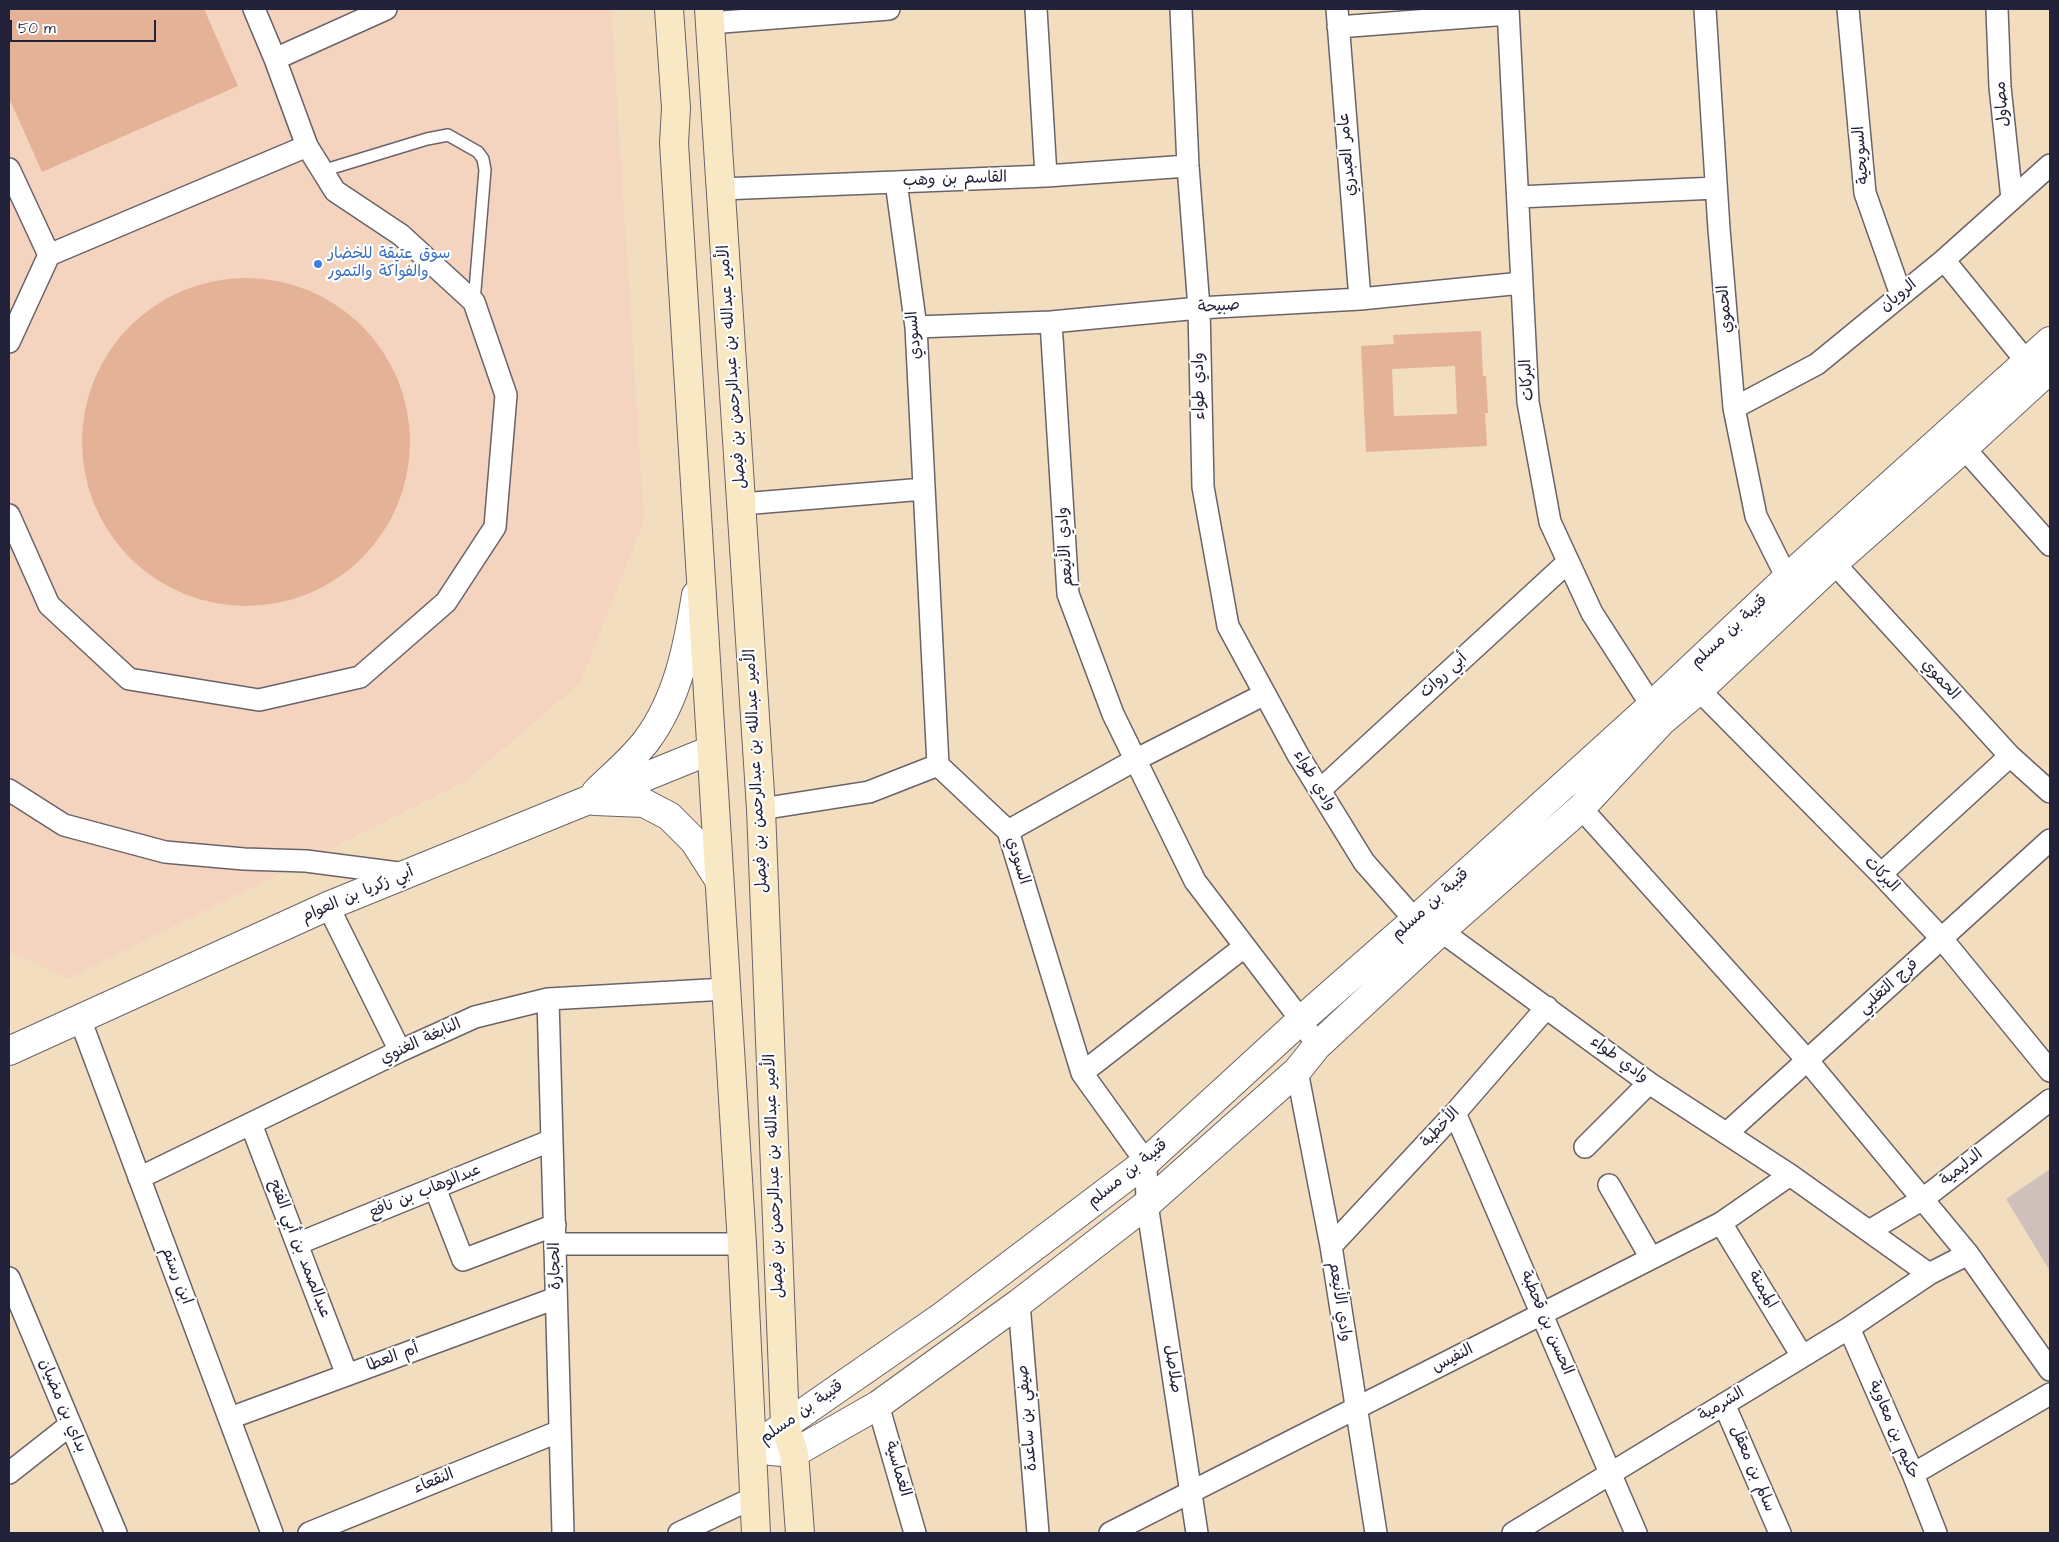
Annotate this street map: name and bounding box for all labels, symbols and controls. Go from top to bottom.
scale bar [12,10,159,42]
text: 50 m [18,18,56,39]
street label: مصاول [1991,80,2015,128]
street label: عامر العبدري [1335,111,1361,197]
street label: السويحية [1850,125,1874,185]
street label: القاسم بن وهب [903,169,1007,191]
street label: الأمير عبدالله بن عبدالرحمن بن فيصل [715,244,751,490]
place label: سوق عتيقة للخضار والفواكة والتمور [328,245,450,283]
marker: سوق عتيقة للخضار والفواكة والتمور [312,258,324,270]
street label: الرويان [1877,275,1921,317]
street label: الحموي [1714,284,1738,334]
street label: صبيحة [1197,296,1241,318]
street label: السودي [903,310,927,360]
street label: وادي طواء [1190,352,1210,420]
street label: البركات [1517,358,1539,402]
street label: وادي الأنيعم [1054,506,1078,588]
street label: قتيبة بن مسلم [1688,592,1772,672]
street label: الأمير عبدالله بن عبدالرحمن بن فيصل [741,648,773,894]
street label: أبي رواث [1416,649,1472,703]
street label: الحموي [1917,656,1963,704]
street label: وادي طواء [1288,747,1340,815]
street label: السودي [1001,835,1033,887]
street label: البركات [1859,853,1903,897]
street label: أبي زكريا بن العوام [299,863,417,927]
street label: قتيبة بن مسلم [1388,865,1474,945]
street label: فرج التغلبي [1855,955,1923,1019]
street label: النابغة الغنوي [378,1015,464,1069]
street label: وادي طواء [1586,1032,1652,1088]
street label: الأمير عبدالله بن عبدالرحمن بن فيصل [761,1053,789,1299]
street label: الأخطبة [1418,1104,1464,1152]
street label: قتيبة بن مسلم [1084,1136,1172,1212]
street label: الدليمية [1937,1145,1987,1191]
street label: عبدالوهاب بن نافع [366,1161,484,1223]
street label: عبدالصمد بن أبي الفتح [264,1177,334,1321]
street label: الحجارة [546,1242,566,1290]
street label: ابن رستم [156,1244,196,1308]
street label: وادي الأنيعم [1323,1261,1355,1343]
street label: الحسن بن قحطبة [1515,1268,1577,1378]
street label: الميمنة [1743,1268,1781,1312]
street label: أم العطا [364,1340,422,1376]
street label: النفيس [1429,1340,1477,1378]
street label: صلاصل [1159,1344,1185,1394]
street label: بداي بن مضيان [34,1356,90,1456]
street label: صيفي بن ساعدة [1014,1364,1042,1472]
street label: قتيبة بن مسلم [757,1377,847,1449]
street label: حكيم بن معاوية [1864,1378,1922,1482]
street label: الشرمية [1696,1384,1748,1426]
street label: سالم بن معقل [1725,1423,1779,1515]
street label: الغماسية [880,1439,914,1499]
street label: النقعاء [411,1465,457,1499]

